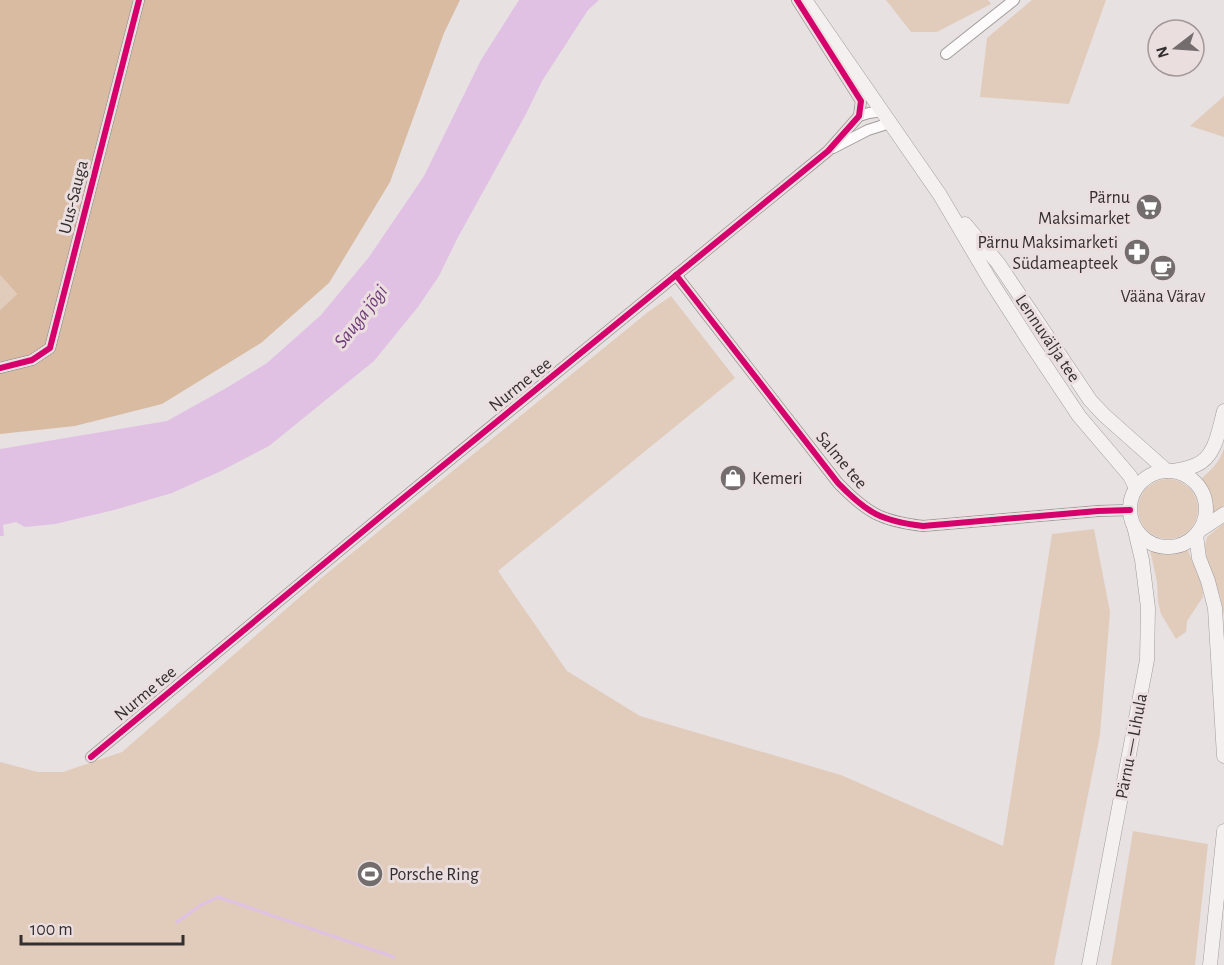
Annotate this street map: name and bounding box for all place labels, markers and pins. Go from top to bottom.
place label: Pärnu Maksimarket [1038,189,1130,228]
supermarket icon: Pärnu Maksimarket [1134,192,1164,222]
place label: Pärnu Maksimarketi Südameapteek [977,234,1119,273]
pharmacy icon: Pärnu Maksimarketi Südameapteek [1122,237,1152,267]
cafe icon: Vääna Värav [1148,253,1178,283]
place label: Vääna Värav [1121,288,1206,306]
shop icon: Kemeri [718,463,748,493]
place label: Kemeri [752,470,803,488]
sports icon: Porsche Ring [355,859,385,889]
place label: Porsche Ring [389,866,479,884]

